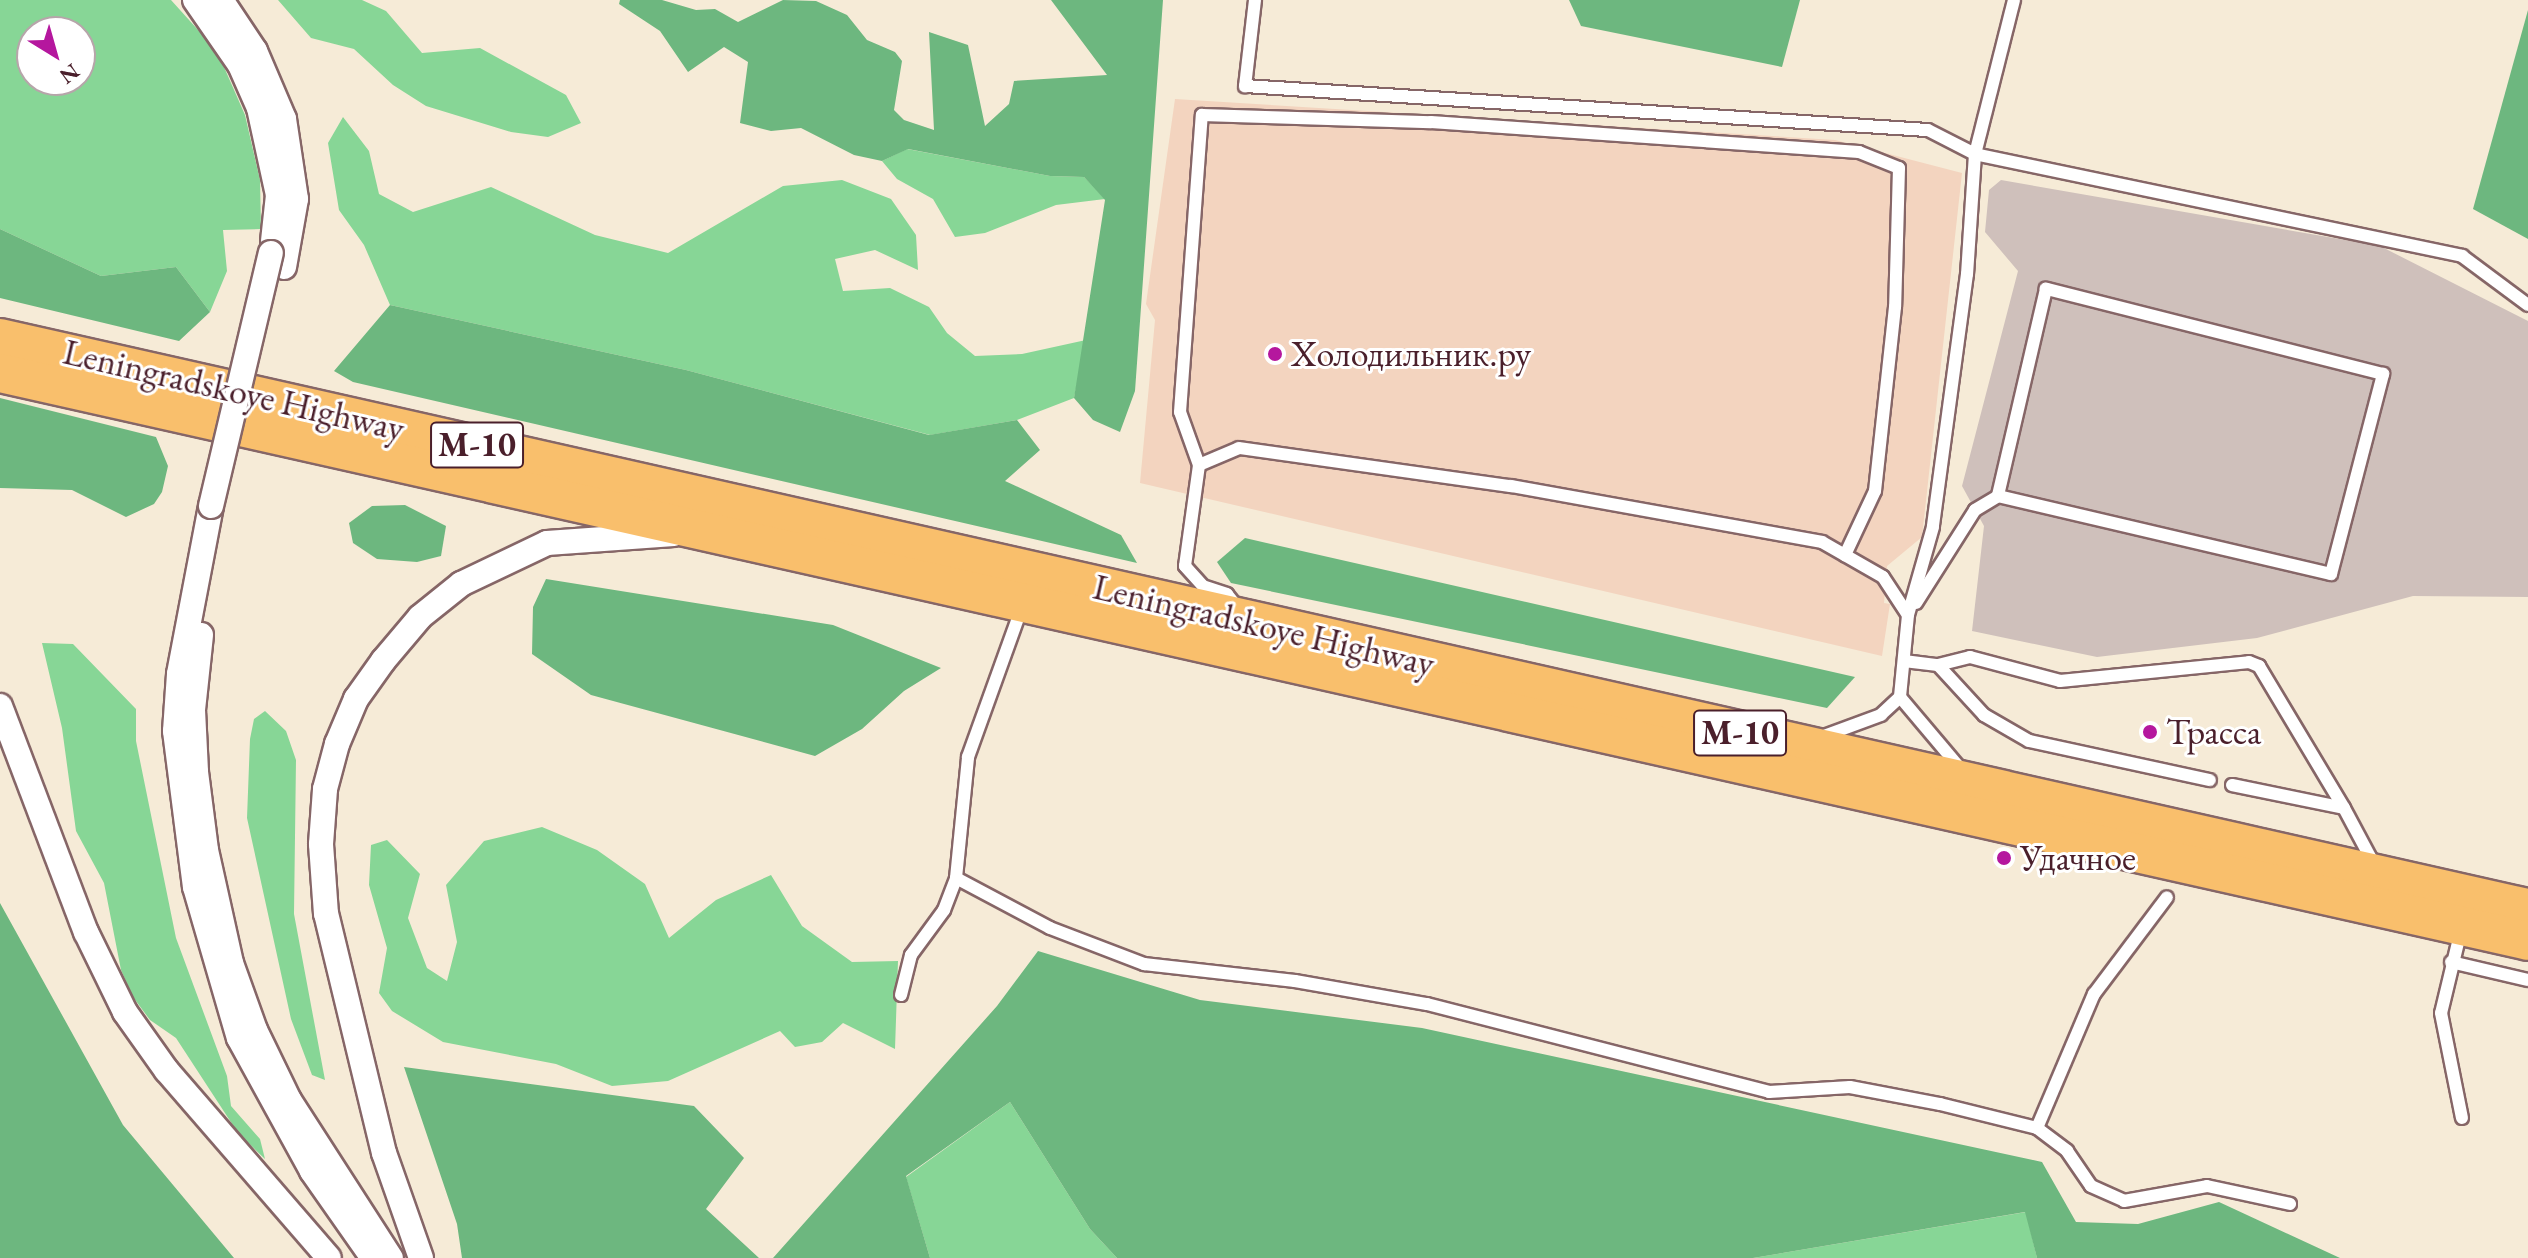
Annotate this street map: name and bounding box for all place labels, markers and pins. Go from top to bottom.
place label: Холодильник.ру [1291,332,1531,376]
marker: Холодильник.ру [1266,345,1284,363]
place label: Трасса [2166,710,2261,754]
marker: Трасса [2141,723,2159,741]
place label: Удачное [2020,836,2136,880]
marker: Удачное [1995,849,2013,867]

